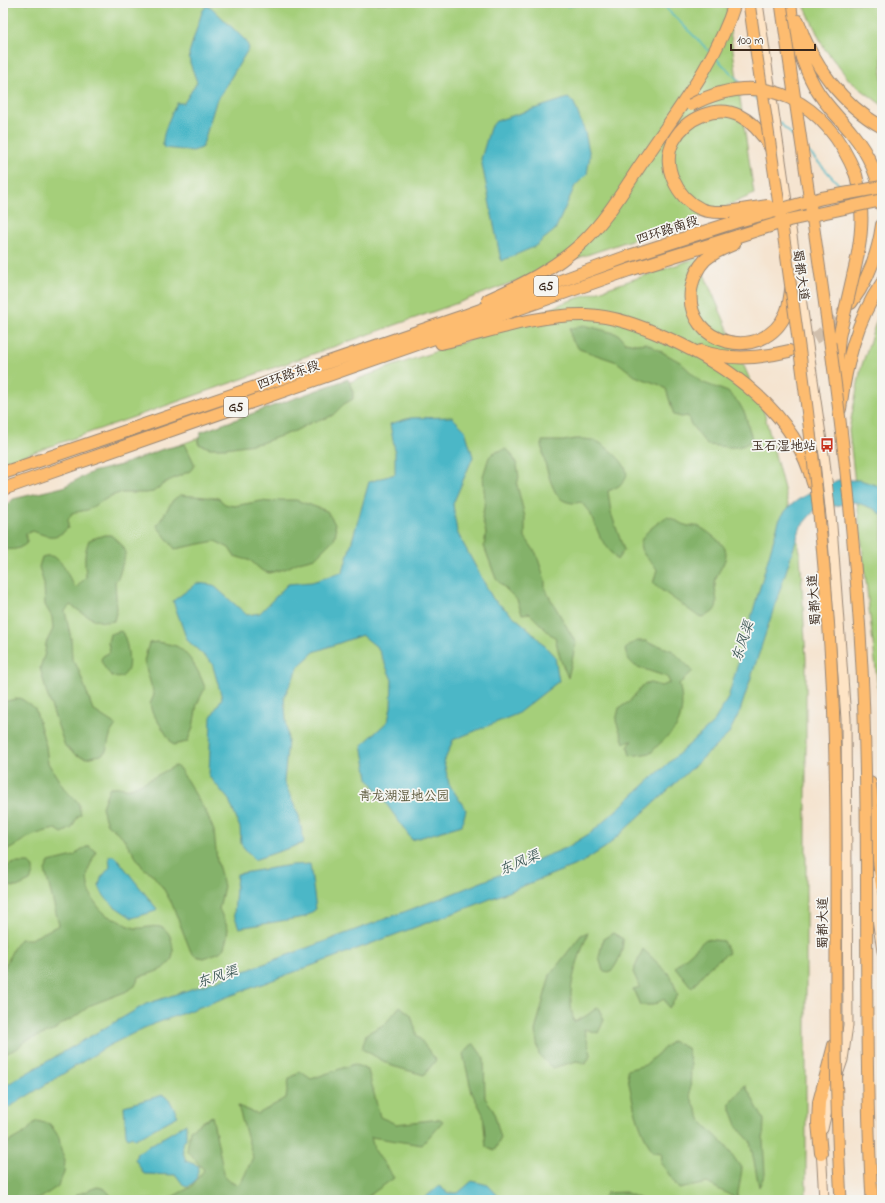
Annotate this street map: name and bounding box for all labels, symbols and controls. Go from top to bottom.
scale bar [731,26,815,52]
text: 100 m [737,32,764,50]
street label: 四环路南段 [634,211,701,250]
street label: 蜀都大道 [787,248,814,302]
road number: G5 [534,276,558,296]
street label: 四环路东段 [255,356,322,395]
road number: G5 [224,397,248,417]
place label: 玉石湿地站 [751,437,816,456]
bus stop icon: 玉石湿地站 [819,437,835,453]
street label: 蜀都大道 [803,573,826,627]
water label: 东风渠 [727,617,761,665]
park label: 青龙湖湿地公园 [358,787,450,806]
water label: 东风渠 [496,845,544,881]
street label: 蜀都大道 [814,897,833,949]
water label: 东风渠 [194,961,242,994]

